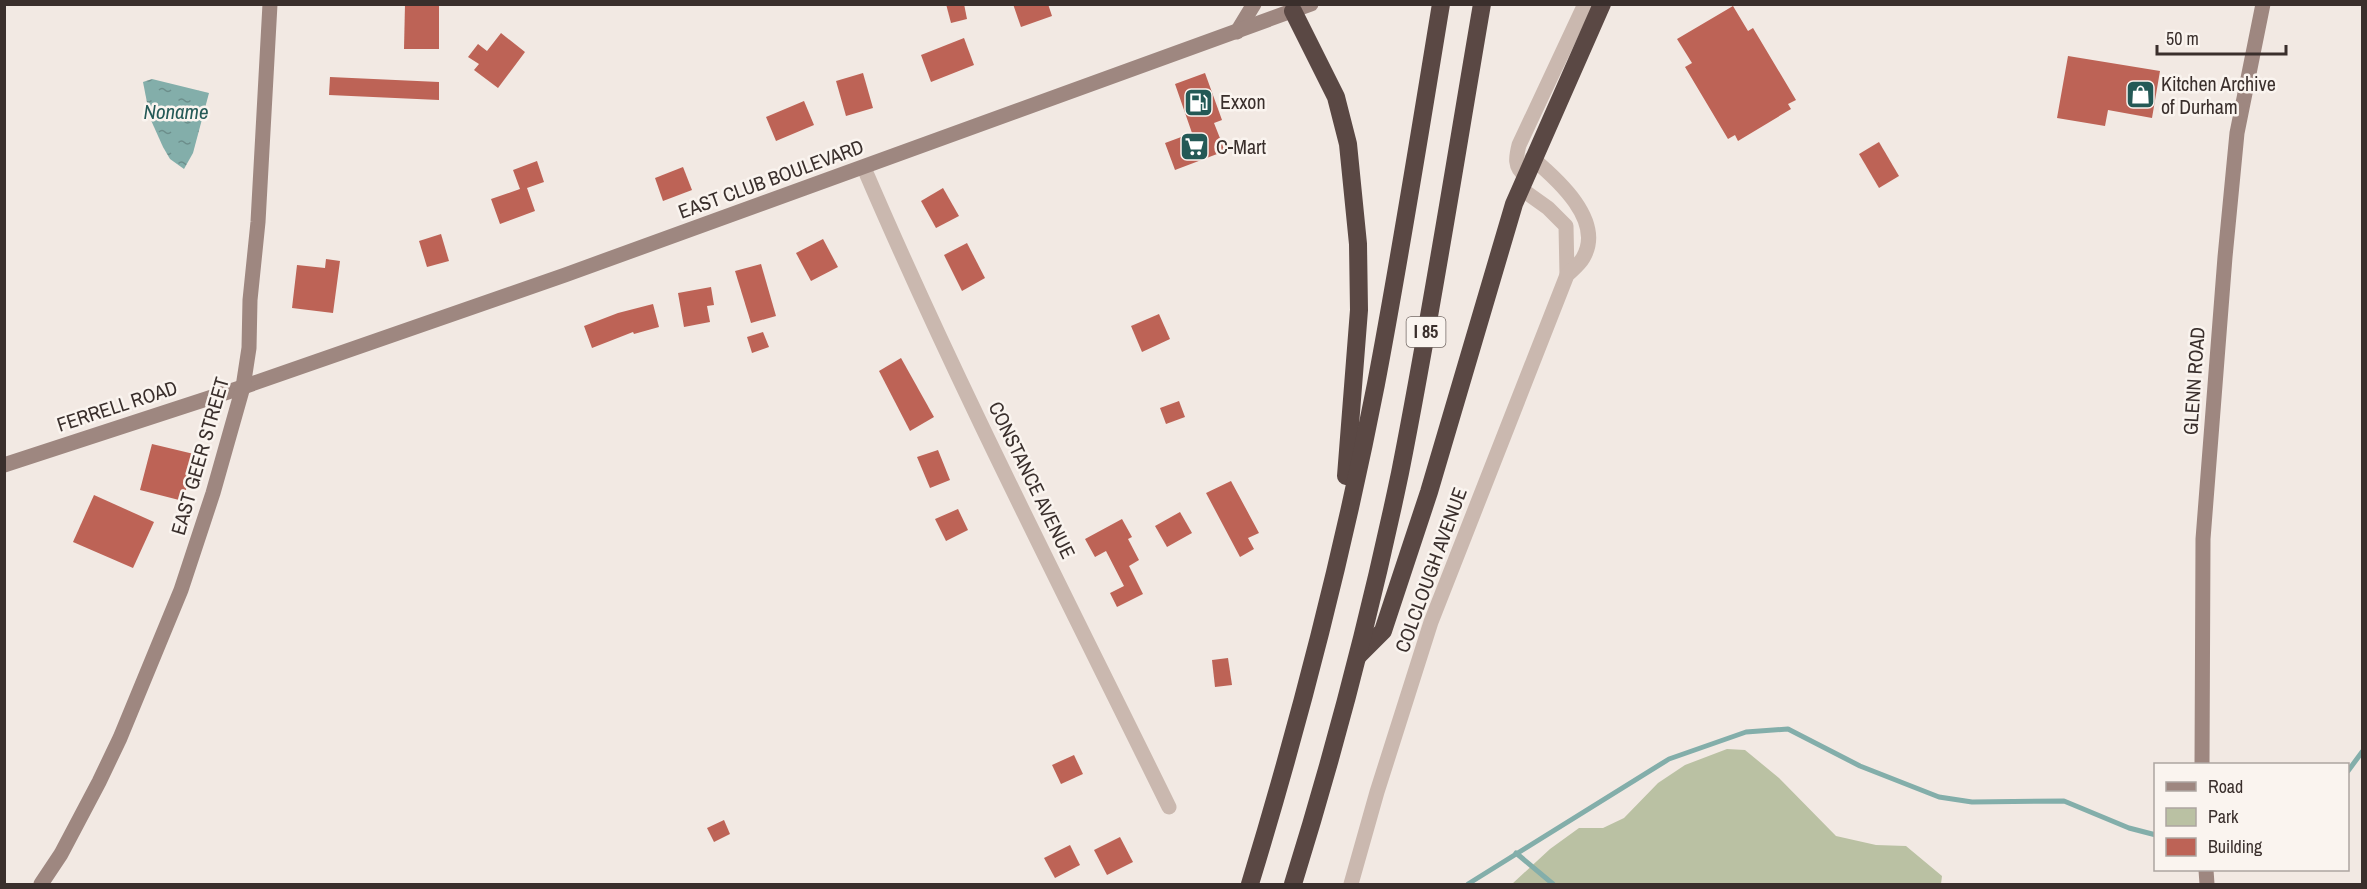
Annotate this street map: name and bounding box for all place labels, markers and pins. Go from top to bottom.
place label: Kitchen Archive of Durham [2161,70,2276,120]
shop icon: Kitchen Archive of Durham [2124,79,2156,111]
fuel station icon: Exxon [1183,86,1215,118]
place label: Exxon [1220,88,1266,115]
supermarket icon: C-Mart [1179,131,1211,163]
place label: C-Mart [1216,133,1267,160]

